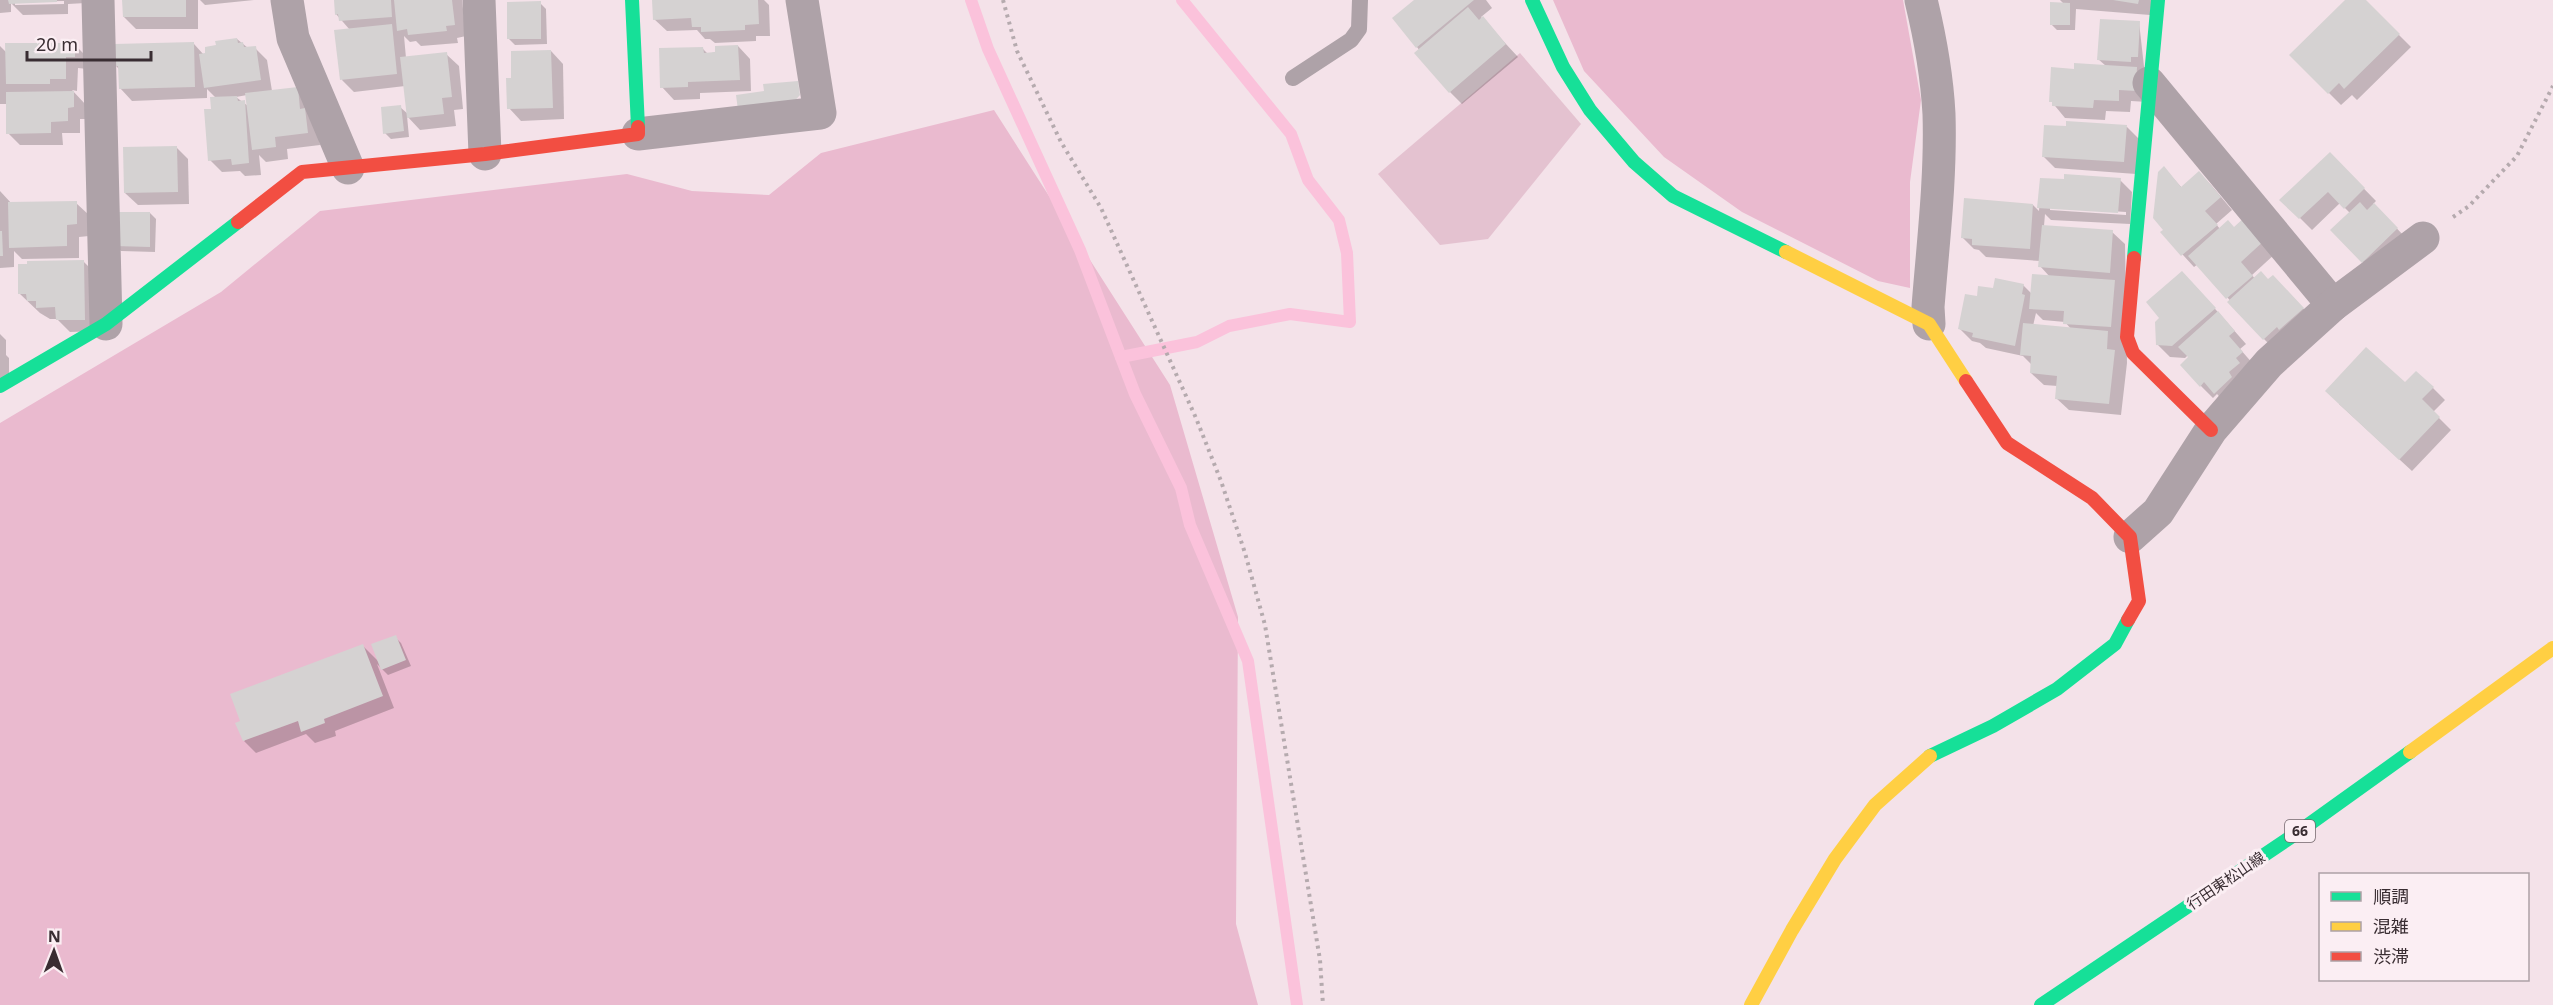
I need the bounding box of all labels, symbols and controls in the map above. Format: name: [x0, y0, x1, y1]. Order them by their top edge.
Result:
scale bar: [27, 24, 152, 62]
text: 20 m: [36, 32, 78, 56]
road number: 66: [2285, 820, 2315, 842]
street label: 行田東松山線: [2183, 847, 2268, 914]
legend: [2319, 873, 2529, 981]
text: 順調: [2373, 884, 2409, 908]
text: 混雑: [2373, 914, 2409, 938]
north arrow: [24, 921, 84, 981]
text: N: [48, 925, 61, 947]
text: 渋滞: [2373, 944, 2409, 968]

